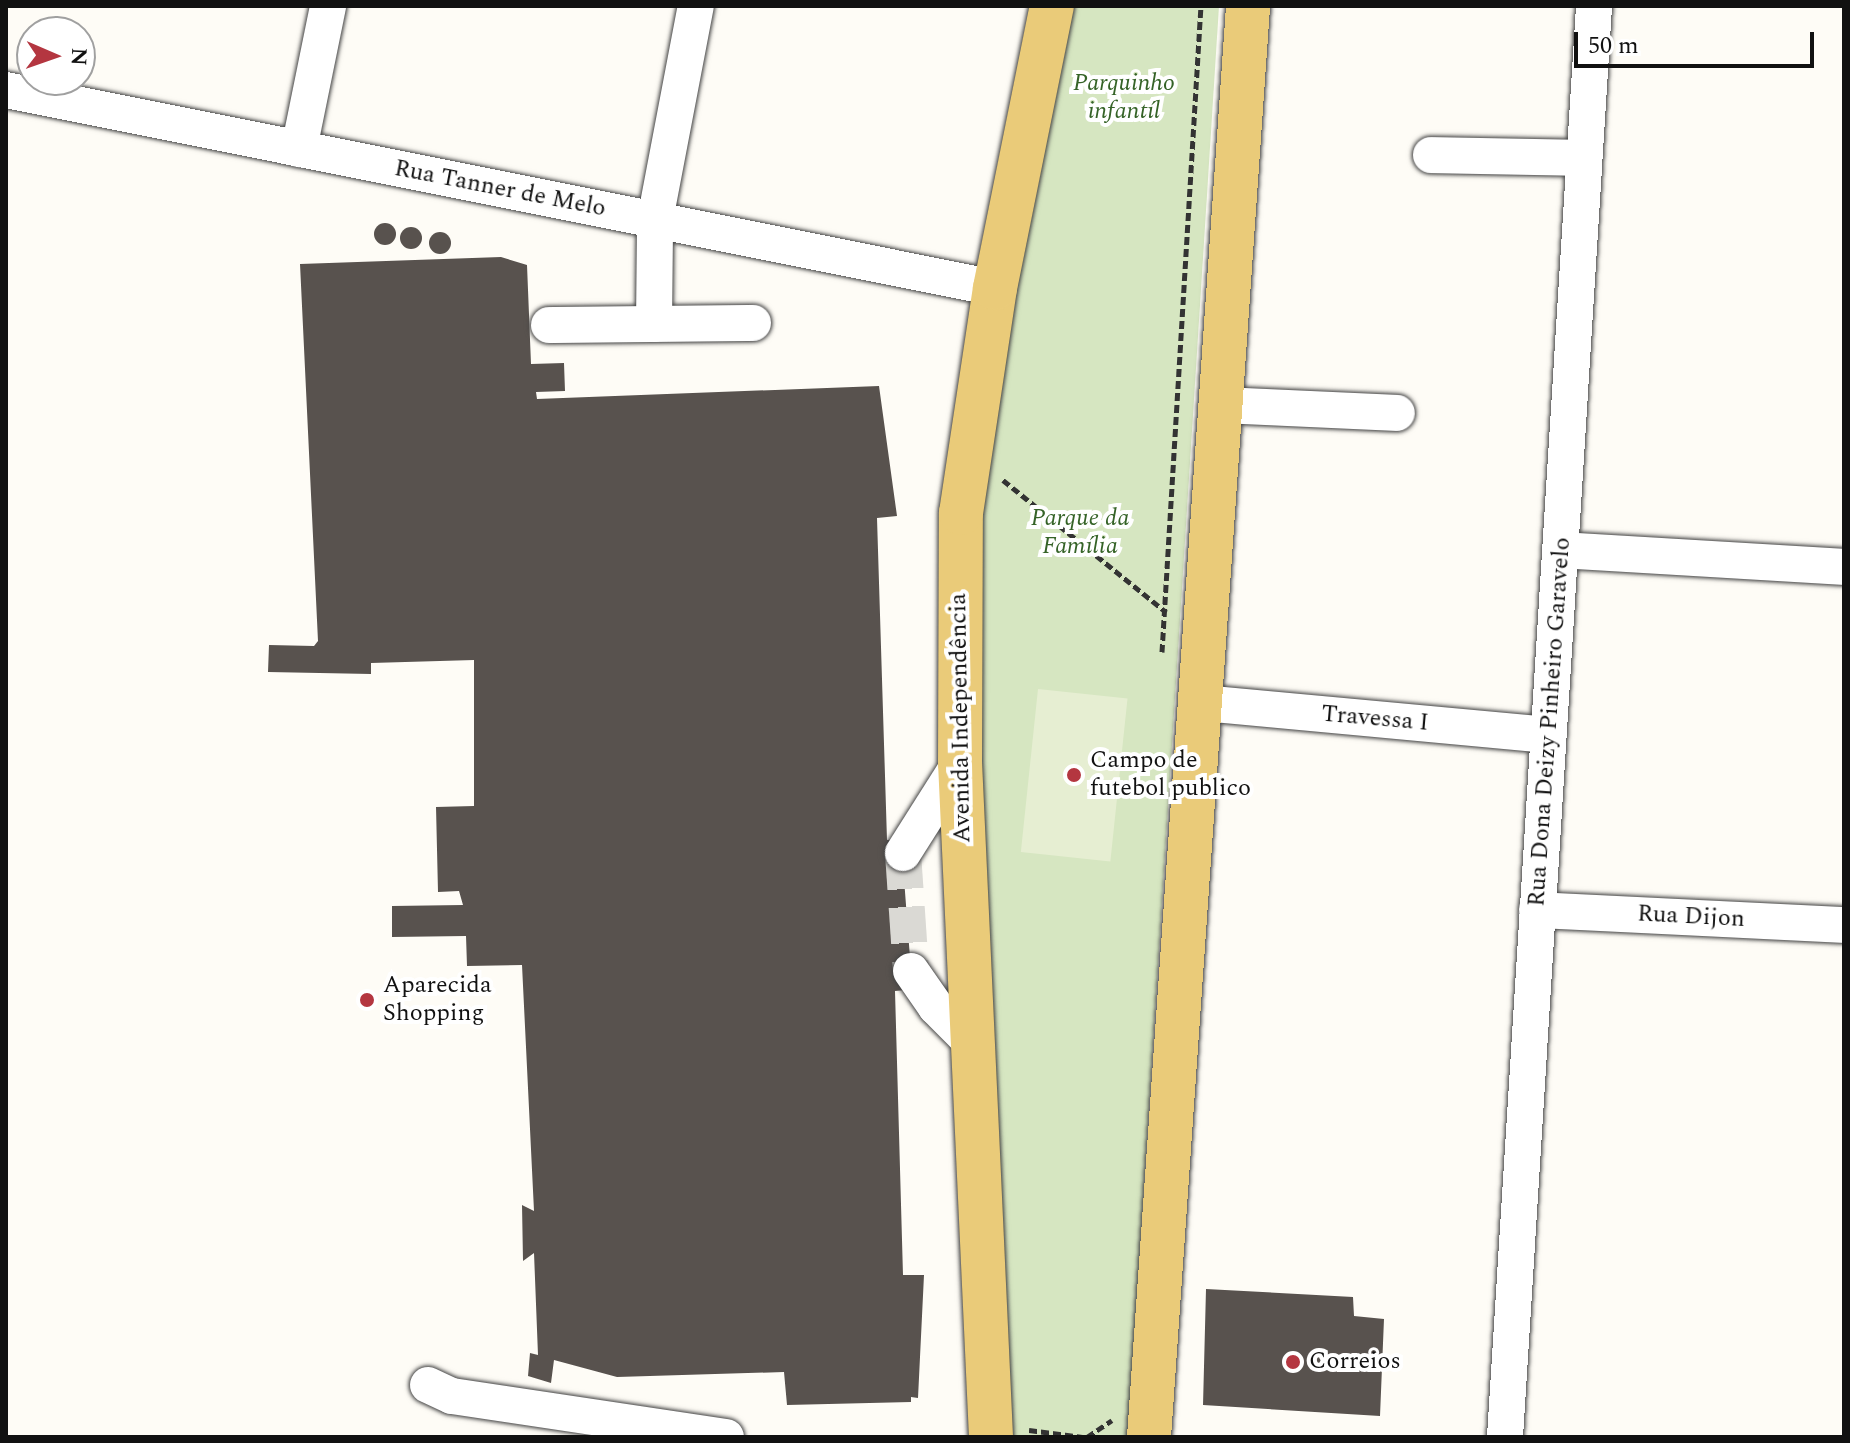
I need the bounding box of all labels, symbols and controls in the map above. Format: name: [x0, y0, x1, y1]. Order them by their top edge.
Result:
north arrow: [16, 16, 96, 96]
scale bar: [1578, 16, 1818, 66]
text: 50 m: [1588, 28, 1639, 64]
text: N: [62, 47, 95, 66]
park label: Parquinho infantíl: [1073, 70, 1175, 126]
street label: Rua Tanner de Melo: [392, 154, 608, 224]
park label: Parque da Família: [1031, 505, 1129, 561]
street label: Rua Dona Deizy Pinheiro Garavelo: [1523, 536, 1577, 908]
street label: Avenida Independência: [944, 593, 978, 843]
street label: Travessa I: [1320, 700, 1430, 738]
place label: Campo de futebol publico: [1090, 747, 1251, 803]
marker: Campo de futebol publico: [1065, 766, 1083, 784]
street label: Rua Dijon: [1637, 900, 1745, 934]
place label: Aparecida Shopping: [383, 972, 492, 1028]
marker: Aparecida Shopping: [358, 991, 376, 1009]
place label: Correios: [1309, 1348, 1401, 1376]
marker: Correios: [1284, 1353, 1302, 1371]

